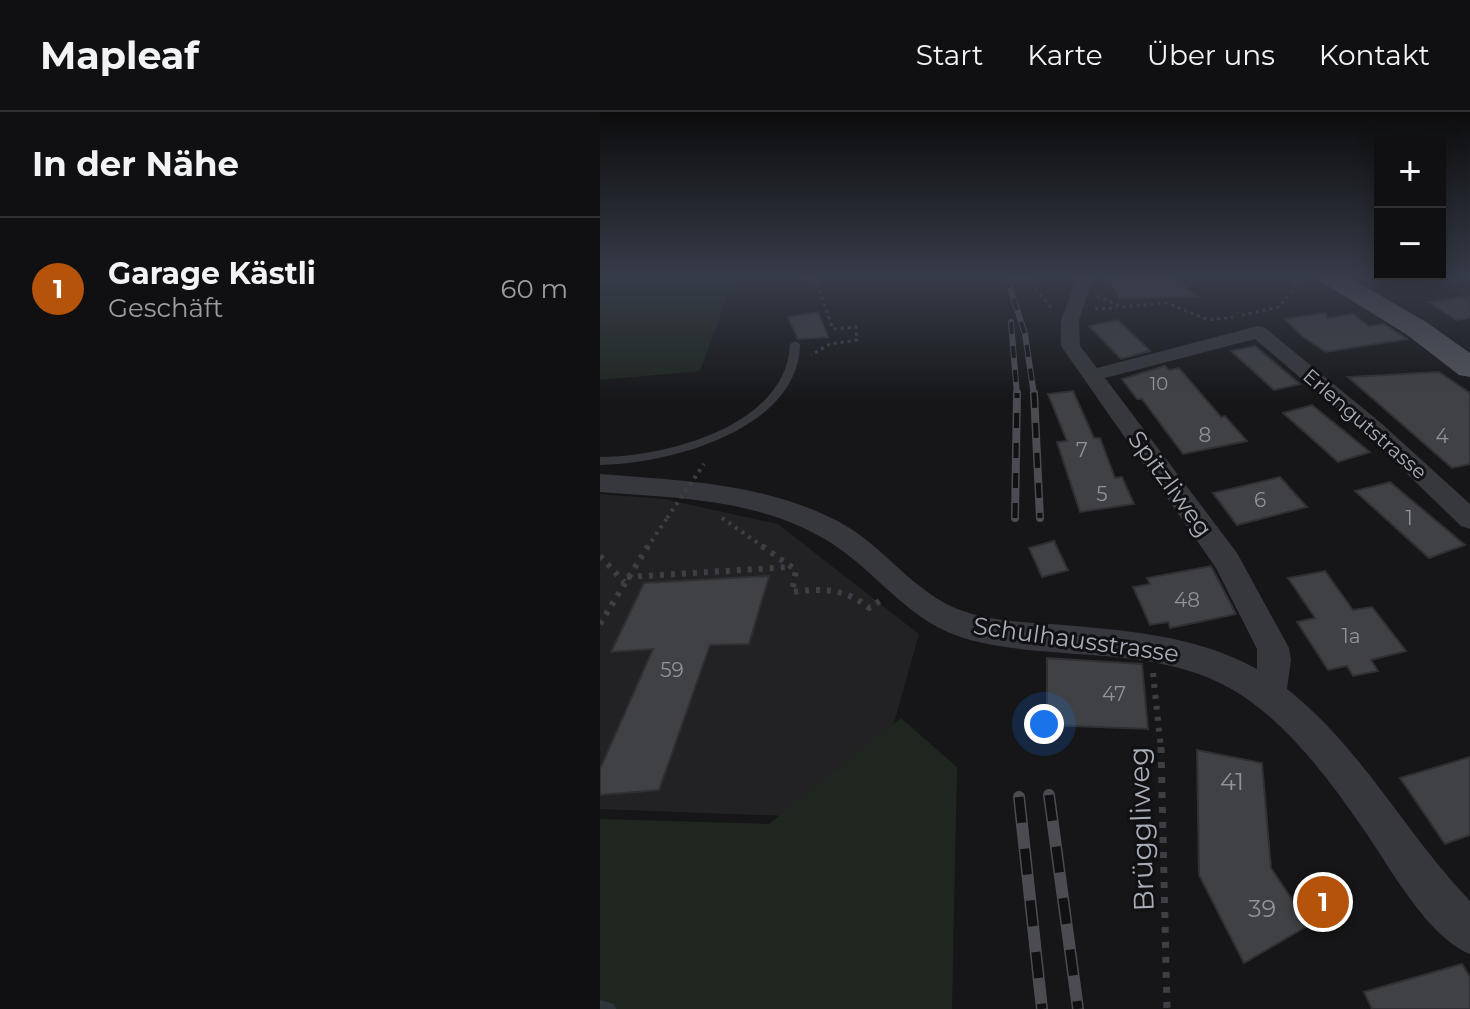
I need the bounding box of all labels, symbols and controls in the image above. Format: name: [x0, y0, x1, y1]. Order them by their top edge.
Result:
text: Mapleaf: [40, 32, 199, 79]
text: Start: [916, 38, 983, 72]
text: Karte: [1027, 38, 1103, 72]
text: Über uns: [1147, 38, 1275, 72]
text: Kontakt: [1319, 38, 1430, 72]
map controls: [1374, 136, 1446, 280]
button: +: [1374, 136, 1446, 208]
text: In der Nähe: [32, 143, 239, 185]
button: −: [1374, 208, 1446, 280]
text: Garage Kästli: [108, 255, 316, 292]
text: 1: [53, 273, 63, 305]
text: 60 m: [501, 273, 568, 305]
text: Geschäft: [108, 292, 223, 324]
street label: Erlengutstrasse: [1298, 364, 1432, 484]
house number: 10: [1150, 373, 1168, 395]
house number: 8: [1199, 423, 1211, 447]
house number: 4: [1435, 424, 1449, 448]
street label: Spitzliweg: [1122, 425, 1219, 542]
house number: 7: [1076, 438, 1088, 462]
house number: 5: [1096, 482, 1108, 506]
house number: 6: [1254, 488, 1266, 512]
house number: 1: [1405, 506, 1413, 530]
house number: 48: [1174, 588, 1200, 612]
street label: Schulhausstrasse: [971, 611, 1181, 668]
house number: 1a: [1341, 624, 1361, 648]
house number: 59: [660, 658, 684, 682]
house number: 47: [1102, 682, 1126, 706]
your location: [1024, 704, 1064, 744]
street label: Brüggliweg: [1121, 746, 1161, 912]
house number: 41: [1220, 767, 1244, 796]
pin: 1: [1297, 872, 1349, 932]
house number: 39: [1248, 894, 1276, 923]

